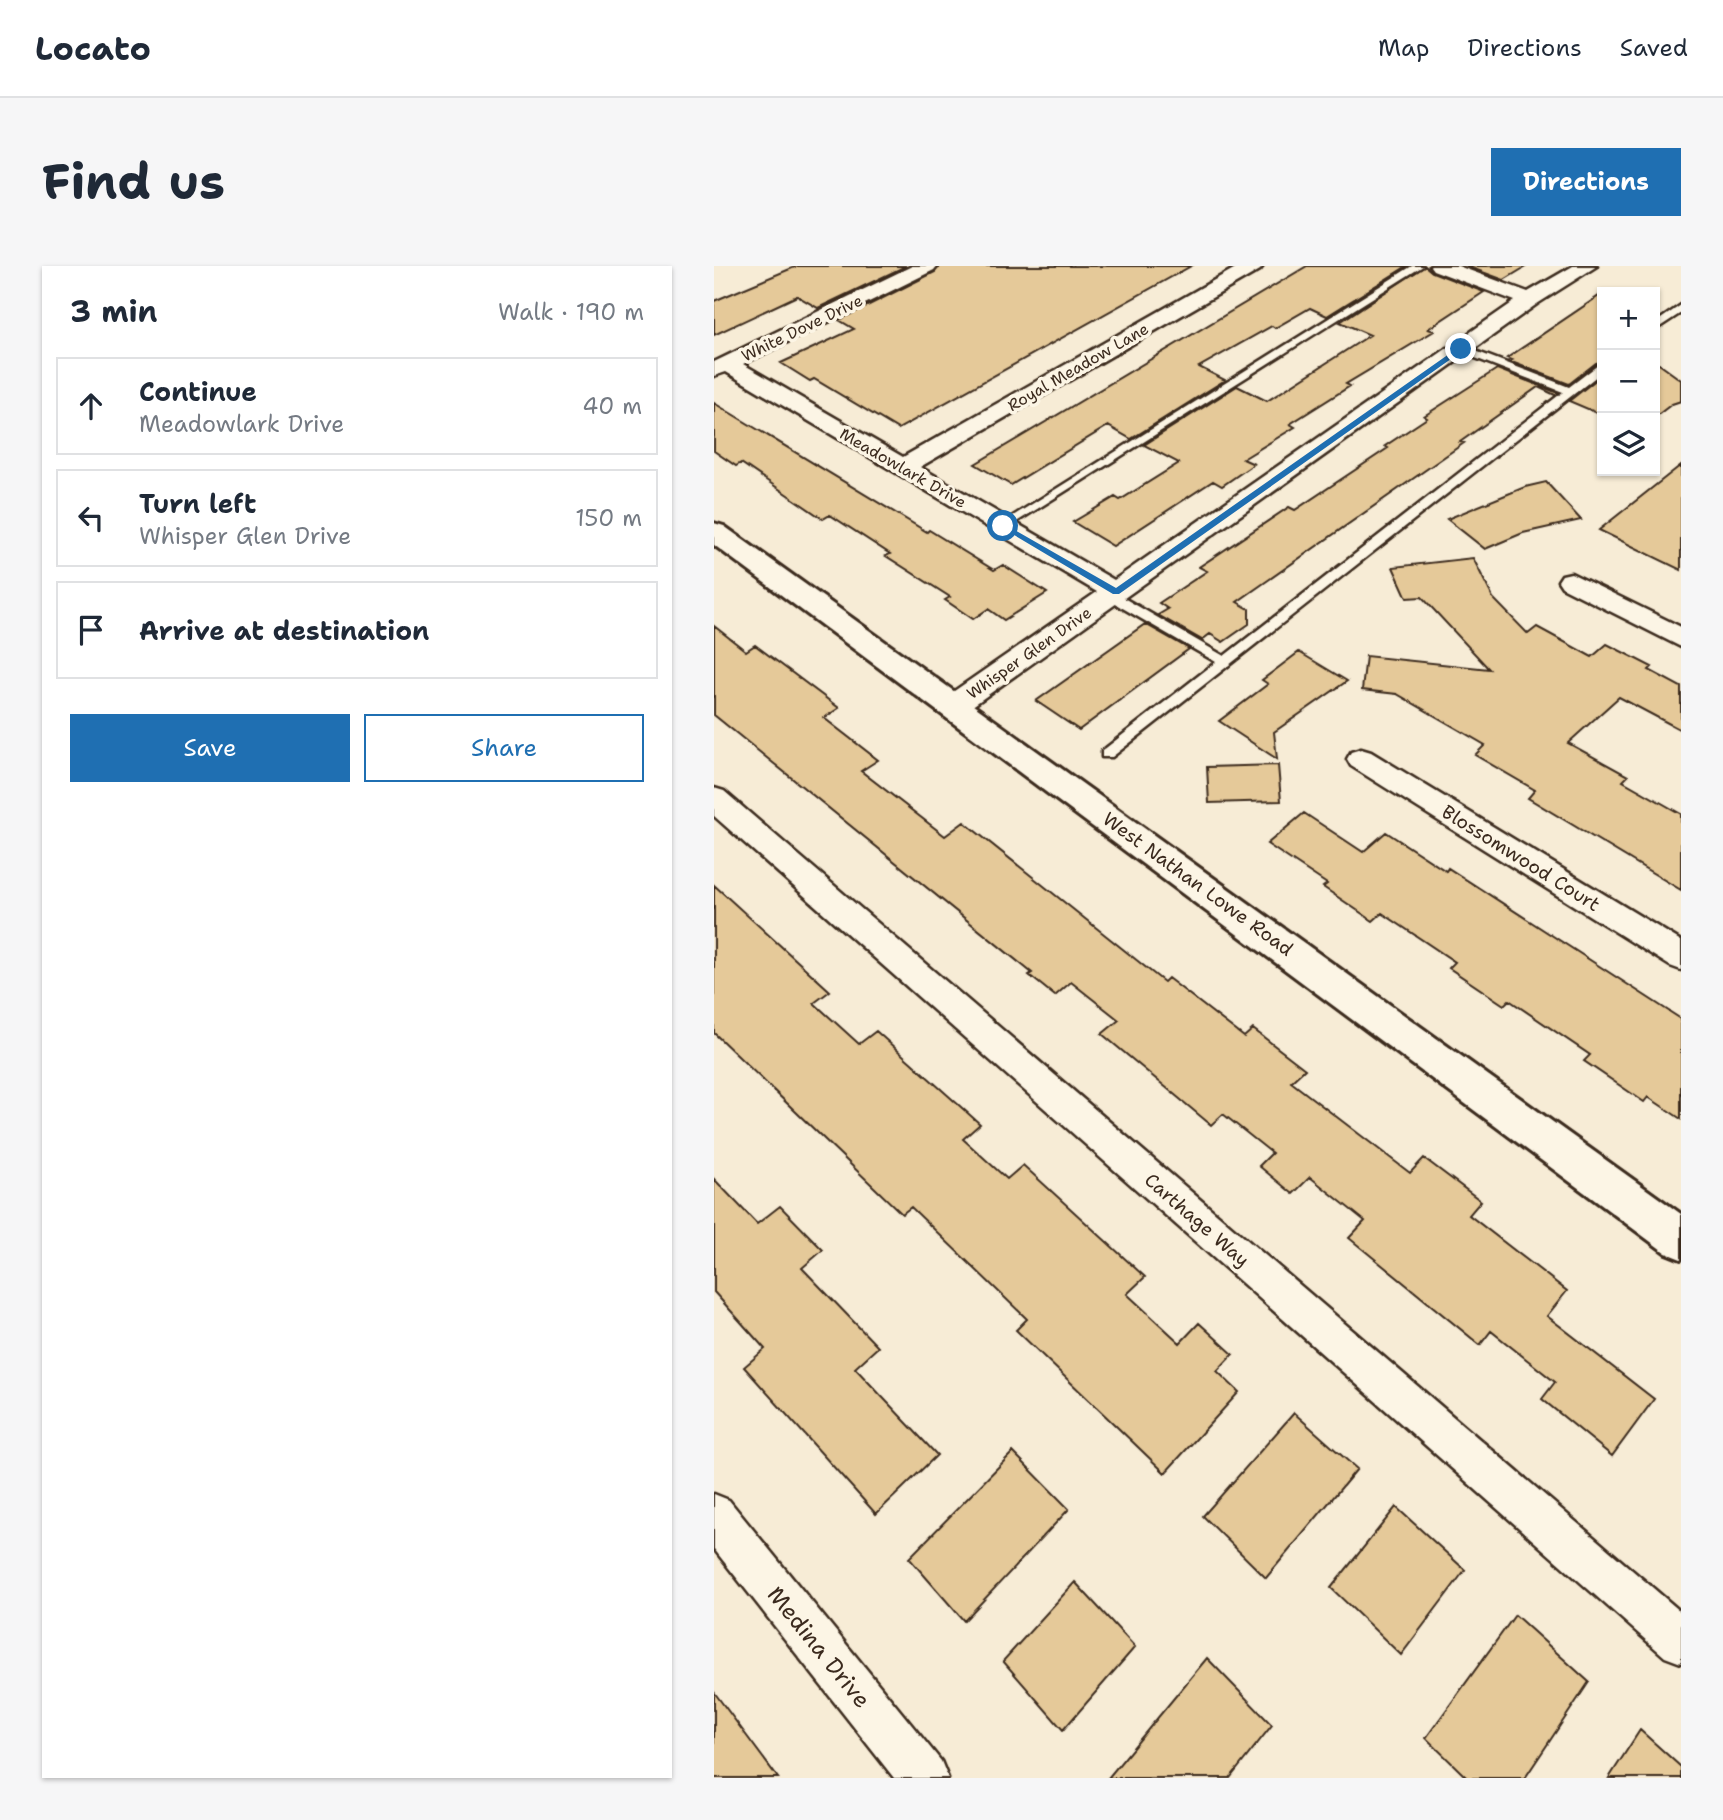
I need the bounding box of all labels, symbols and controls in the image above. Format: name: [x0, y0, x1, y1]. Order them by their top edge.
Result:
text: Locato: [35, 26, 151, 71]
text: Map: [1378, 32, 1429, 64]
text: Directions: [1467, 32, 1582, 64]
text: Saved: [1620, 32, 1688, 64]
button: Directions: [1491, 148, 1681, 216]
text: Find us: [42, 149, 225, 215]
map controls: [1597, 287, 1660, 476]
button: +: [1597, 287, 1660, 350]
street label: White Dove Drive: [738, 290, 866, 366]
text: 3 min: [70, 291, 157, 332]
text: Walk · 190 m: [498, 297, 644, 327]
street label: Royal Meadow Lane: [1004, 318, 1152, 416]
route end: [1445, 333, 1476, 364]
button: −: [1597, 350, 1660, 413]
text: Continue: [139, 374, 257, 409]
icon: ahead: [72, 387, 110, 425]
text: 40 m: [582, 391, 642, 421]
text: Meadowlark Drive: [139, 409, 344, 439]
button: layers: [1597, 413, 1660, 476]
street label: Meadowlark Drive: [836, 423, 970, 513]
text: Turn left: [139, 486, 256, 521]
icon: left: [72, 499, 110, 537]
text: 150 m: [575, 503, 642, 533]
route start: [987, 510, 1018, 541]
text: Whisper Glen Drive: [139, 521, 351, 551]
street label: Whisper Glen Drive: [963, 602, 1095, 704]
icon: arrive: [72, 611, 110, 649]
text: Arrive at destination: [139, 613, 429, 648]
button: Save: [70, 714, 350, 782]
button: Share: [364, 714, 644, 782]
street label: Blossomwood Court: [1437, 799, 1605, 917]
street label: West Nathan Lowe Road: [1098, 806, 1298, 962]
street label: Carthage Way: [1139, 1168, 1255, 1272]
street label: Medina Drive: [761, 1580, 877, 1714]

